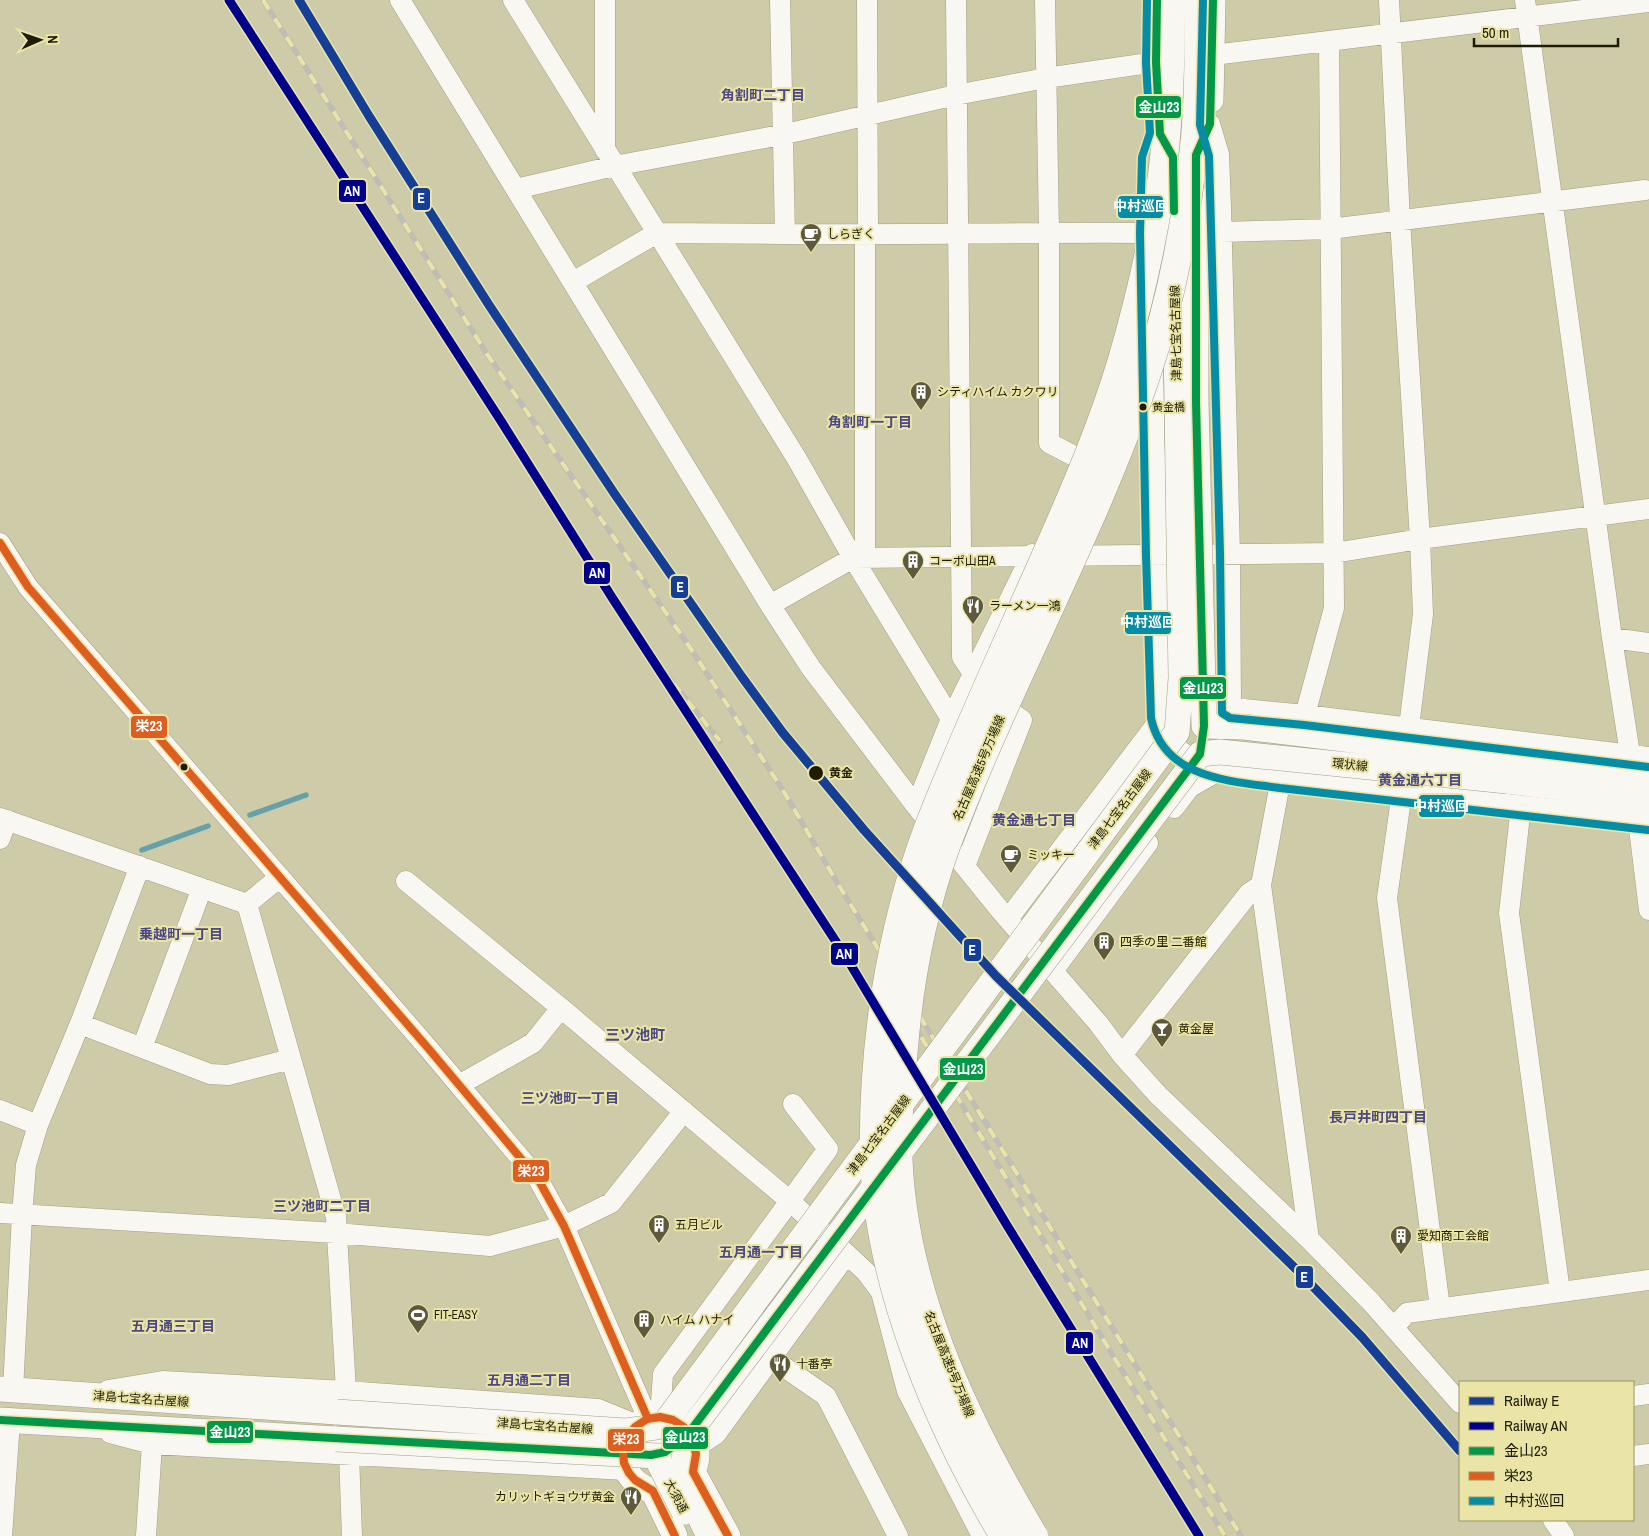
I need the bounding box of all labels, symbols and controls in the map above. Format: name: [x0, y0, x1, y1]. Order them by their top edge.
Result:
north arrow: [15, 15, 65, 65]
scale bar: [1474, 15, 1618, 47]
text: 50 m: [1482, 22, 1509, 43]
text: N: [44, 35, 62, 44]
district label: 角割町二丁目: [721, 86, 805, 104]
line badge: 金山23: [1135, 95, 1182, 119]
text: 金山23: [1139, 98, 1179, 116]
line badge: AN: [338, 179, 367, 203]
text: AN: [344, 182, 360, 200]
line badge: E: [412, 187, 431, 211]
text: E: [417, 189, 425, 207]
line badge: 中村巡回: [1117, 195, 1164, 219]
text: 中村巡回: [1113, 197, 1169, 215]
cafe icon: しらぎく: [799, 222, 823, 253]
place label: しらぎく: [827, 226, 875, 242]
street label: 津島七宝名古屋線: [1167, 285, 1185, 381]
building icon: シティハイム カクワリ: [909, 380, 933, 411]
place label: シティハイム カクワリ: [937, 384, 1059, 400]
place label: 黄金橋: [1152, 400, 1185, 414]
marker: 黄金橋: [1138, 402, 1148, 412]
district label: 角割町一丁目: [828, 413, 912, 431]
building icon: コーポ山田A: [901, 549, 925, 580]
place label: コーポ山田A: [929, 553, 996, 569]
line badge: AN: [583, 561, 611, 585]
text: AN: [589, 564, 605, 582]
line badge: E: [670, 575, 689, 599]
text: E: [676, 578, 684, 596]
restaurant icon: ラーメン一鴻: [961, 594, 985, 625]
place label: ラーメン一鴻: [989, 598, 1061, 614]
line badge: 中村巡回: [1124, 611, 1172, 635]
text: 中村巡回: [1120, 613, 1176, 631]
line badge: 金山23: [1179, 676, 1227, 700]
text: 金山23: [1183, 679, 1223, 697]
street label: 名古屋高速5号万場線: [949, 713, 1009, 823]
line badge: 栄23: [130, 715, 168, 739]
text: 栄23: [136, 717, 162, 735]
street label: 環状線: [1331, 755, 1369, 775]
unlabelled marker: [179, 762, 189, 772]
marker: 黄金: [807, 764, 825, 782]
place label: 黄金: [829, 765, 853, 781]
street label: 津島七宝名古屋線: [1085, 766, 1155, 852]
district label: 黄金通六丁目: [1378, 771, 1462, 789]
line badge: 中村巡回: [1418, 794, 1465, 818]
text: 中村巡回: [1413, 797, 1469, 815]
district label: 黄金通七丁目: [992, 811, 1076, 829]
cafe icon: ミッキー: [999, 843, 1023, 874]
place label: ミッキー: [1027, 847, 1075, 863]
district label: 乗越町一丁目: [139, 925, 223, 943]
building icon: 四季の里 二番館: [1092, 930, 1116, 961]
place label: 四季の里 二番館: [1120, 934, 1207, 950]
line badge: E: [963, 938, 982, 962]
text: E: [968, 941, 976, 959]
line badge: AN: [830, 942, 859, 966]
text: AN: [836, 945, 852, 963]
bar icon: 黄金屋: [1150, 1017, 1174, 1048]
place label: 黄金屋: [1178, 1021, 1214, 1037]
district label: 三ツ池町: [605, 1024, 665, 1045]
line badge: 金山23: [939, 1057, 986, 1081]
text: 金山23: [943, 1060, 983, 1078]
district label: 三ツ池町一丁目: [521, 1089, 619, 1107]
street label: 津島七宝名古屋線: [844, 1092, 914, 1178]
district label: 長戸井町四丁目: [1329, 1108, 1427, 1126]
line badge: 栄23: [512, 1159, 550, 1183]
text: 栄23: [518, 1162, 544, 1180]
district label: 三ツ池町二丁目: [273, 1197, 371, 1215]
building icon: 五月ビル: [647, 1213, 671, 1244]
place label: 五月ビル: [675, 1217, 723, 1233]
building icon: 愛知商工会館: [1389, 1224, 1413, 1255]
place label: 愛知商工会館: [1417, 1228, 1489, 1244]
district label: 五月通一丁目: [719, 1243, 803, 1261]
line badge: E: [1295, 1265, 1314, 1289]
text: E: [1300, 1268, 1308, 1286]
sports icon: FIT-EASY: [406, 1303, 430, 1334]
place label: FIT-EASY: [434, 1307, 478, 1323]
building icon: ハイム ハナイ: [632, 1308, 656, 1339]
street label: 名古屋高速5号万場線: [920, 1308, 978, 1420]
place label: ハイム ハナイ: [660, 1312, 734, 1328]
district label: 五月通三丁目: [131, 1317, 215, 1335]
line badge: AN: [1065, 1331, 1094, 1355]
text: AN: [1072, 1334, 1088, 1352]
restaurant icon: 十番亭: [768, 1352, 792, 1383]
place label: 十番亭: [796, 1356, 832, 1372]
district label: 五月通二丁目: [487, 1371, 571, 1389]
legend: [1459, 1381, 1634, 1521]
street label: 津島七宝名古屋線: [93, 1388, 189, 1410]
text: Railway E: [1504, 1390, 1559, 1411]
street label: 津島七宝名古屋線: [497, 1415, 593, 1437]
text: Railway AN: [1504, 1415, 1568, 1436]
line badge: 金山23: [206, 1420, 254, 1444]
text: 金山23: [210, 1423, 250, 1441]
line badge: 金山23: [662, 1426, 709, 1450]
line badge: 栄23: [607, 1428, 645, 1452]
text: 金山23: [665, 1428, 705, 1446]
text: 栄23: [613, 1430, 639, 1448]
text: 金山23: [1504, 1440, 1548, 1461]
text: 栄23: [1504, 1465, 1533, 1486]
street label: 大須通: [660, 1476, 692, 1516]
restaurant icon: カリットギョウザ黄金: [619, 1485, 643, 1516]
place label: カリットギョウザ黄金: [495, 1489, 615, 1505]
text: 中村巡回: [1504, 1490, 1564, 1511]

